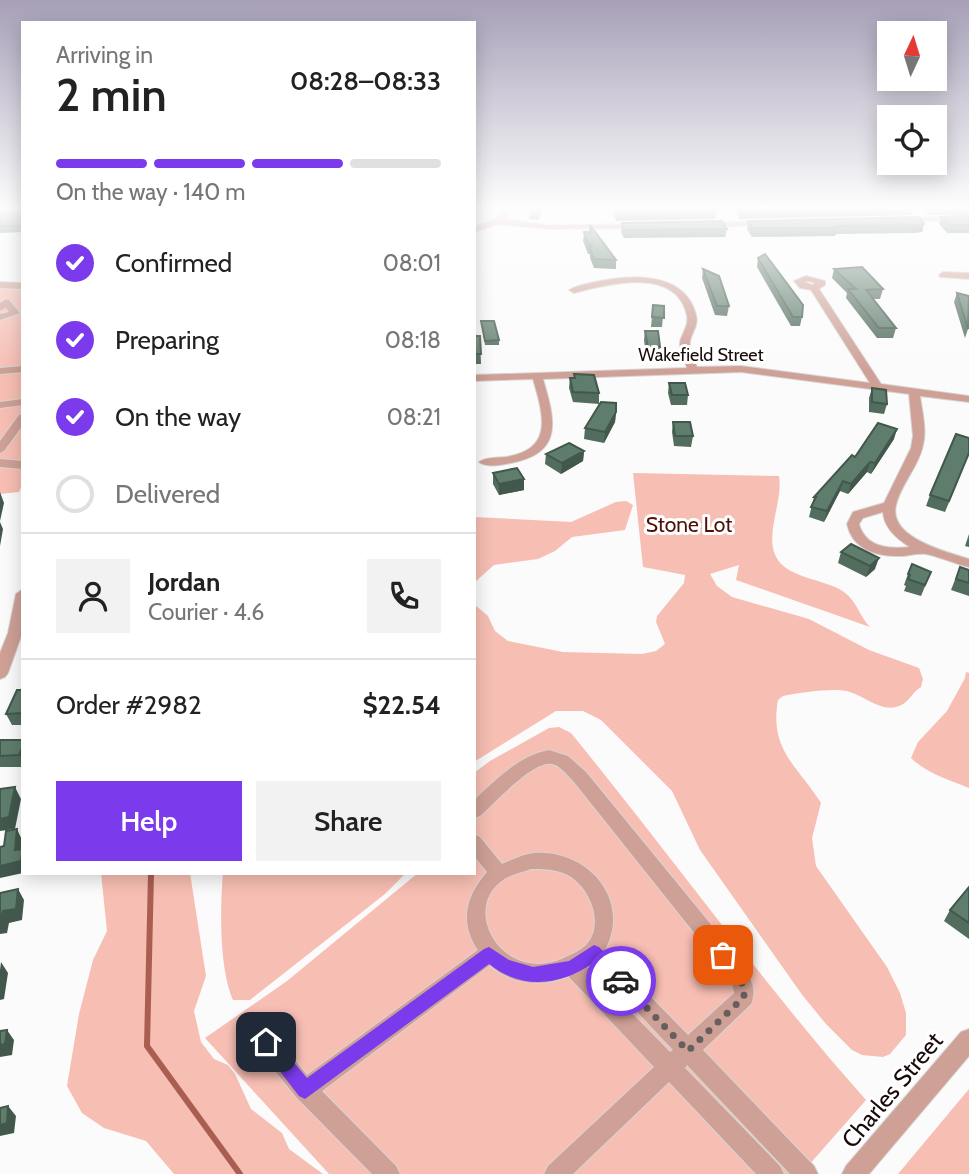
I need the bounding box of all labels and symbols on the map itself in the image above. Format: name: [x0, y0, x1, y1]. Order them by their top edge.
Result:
north arrow: [877, 21, 947, 91]
street label: Wakefield Street: [638, 344, 764, 366]
park label: Stone Lot: [646, 512, 732, 537]
pin: [693, 925, 753, 985]
courier: [586, 946, 656, 1016]
pin: [236, 1012, 296, 1072]
street label: Charles Street: [835, 1026, 949, 1154]

